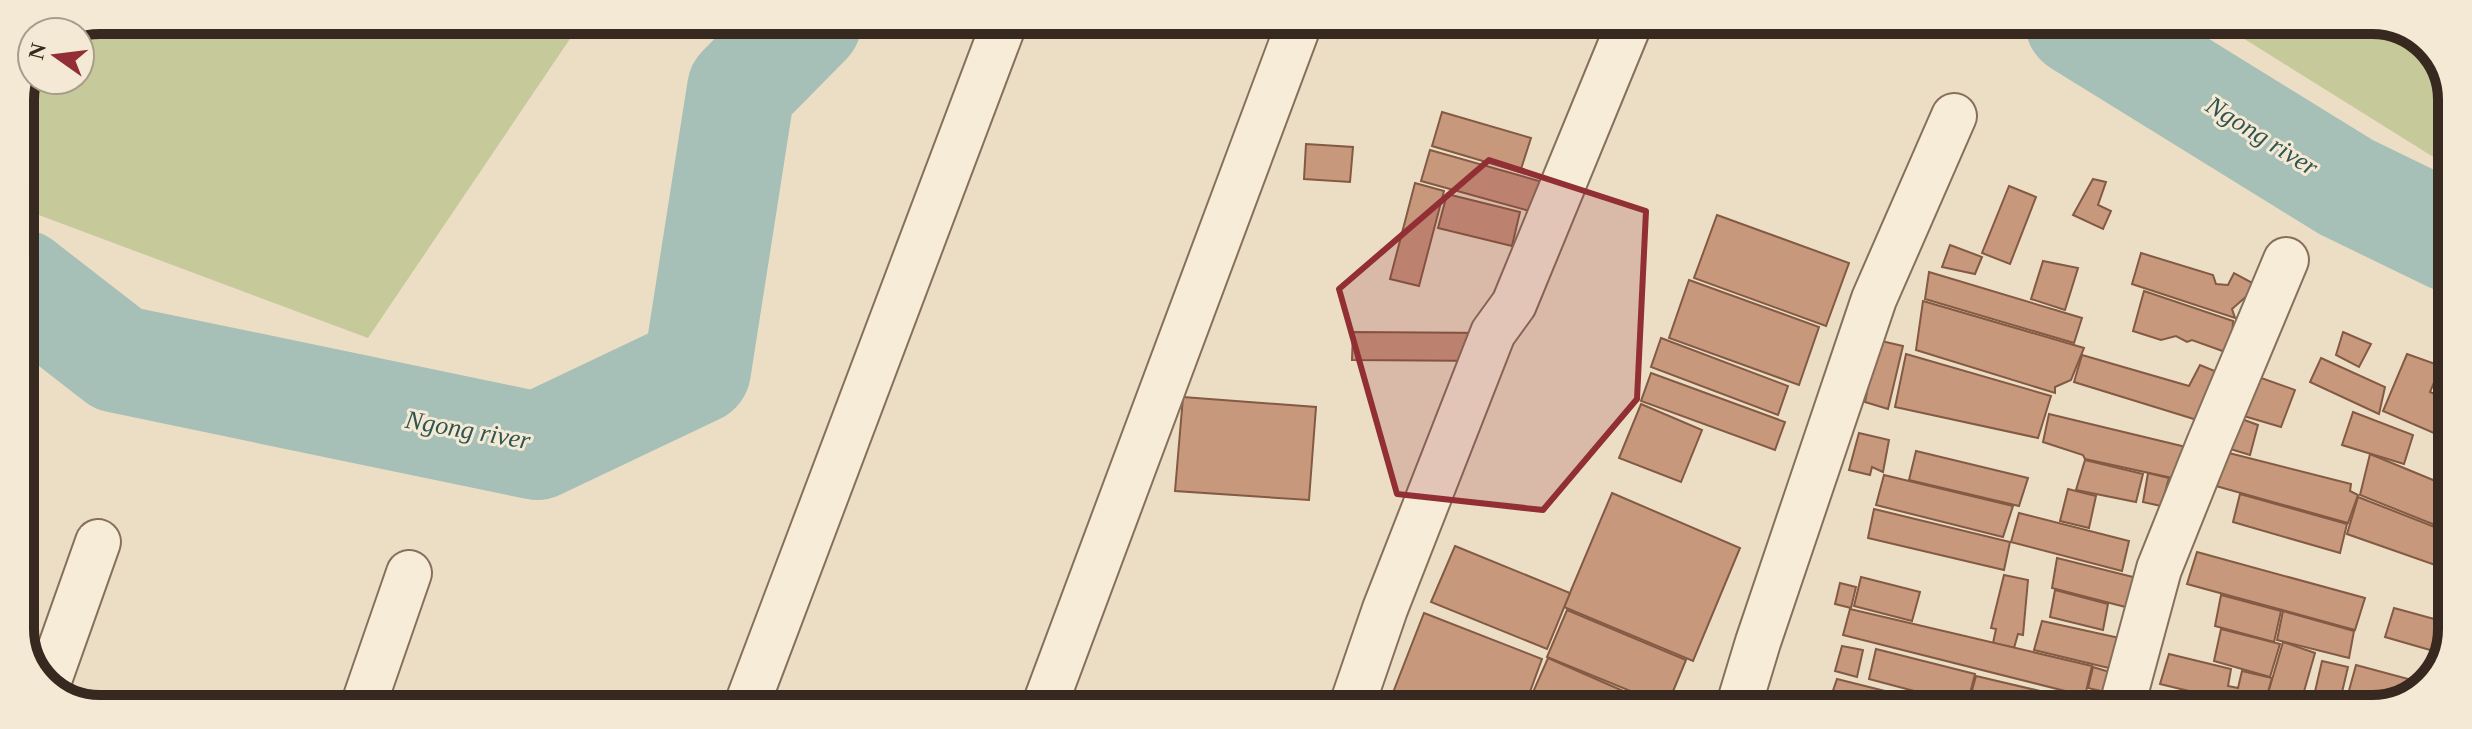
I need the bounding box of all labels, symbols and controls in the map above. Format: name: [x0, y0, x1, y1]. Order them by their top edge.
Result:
north arrow: [16, 16, 96, 96]
text: N: [23, 40, 51, 62]
water label: Ngong river: [2200, 90, 2324, 182]
water label: Ngong river: [402, 405, 534, 455]

